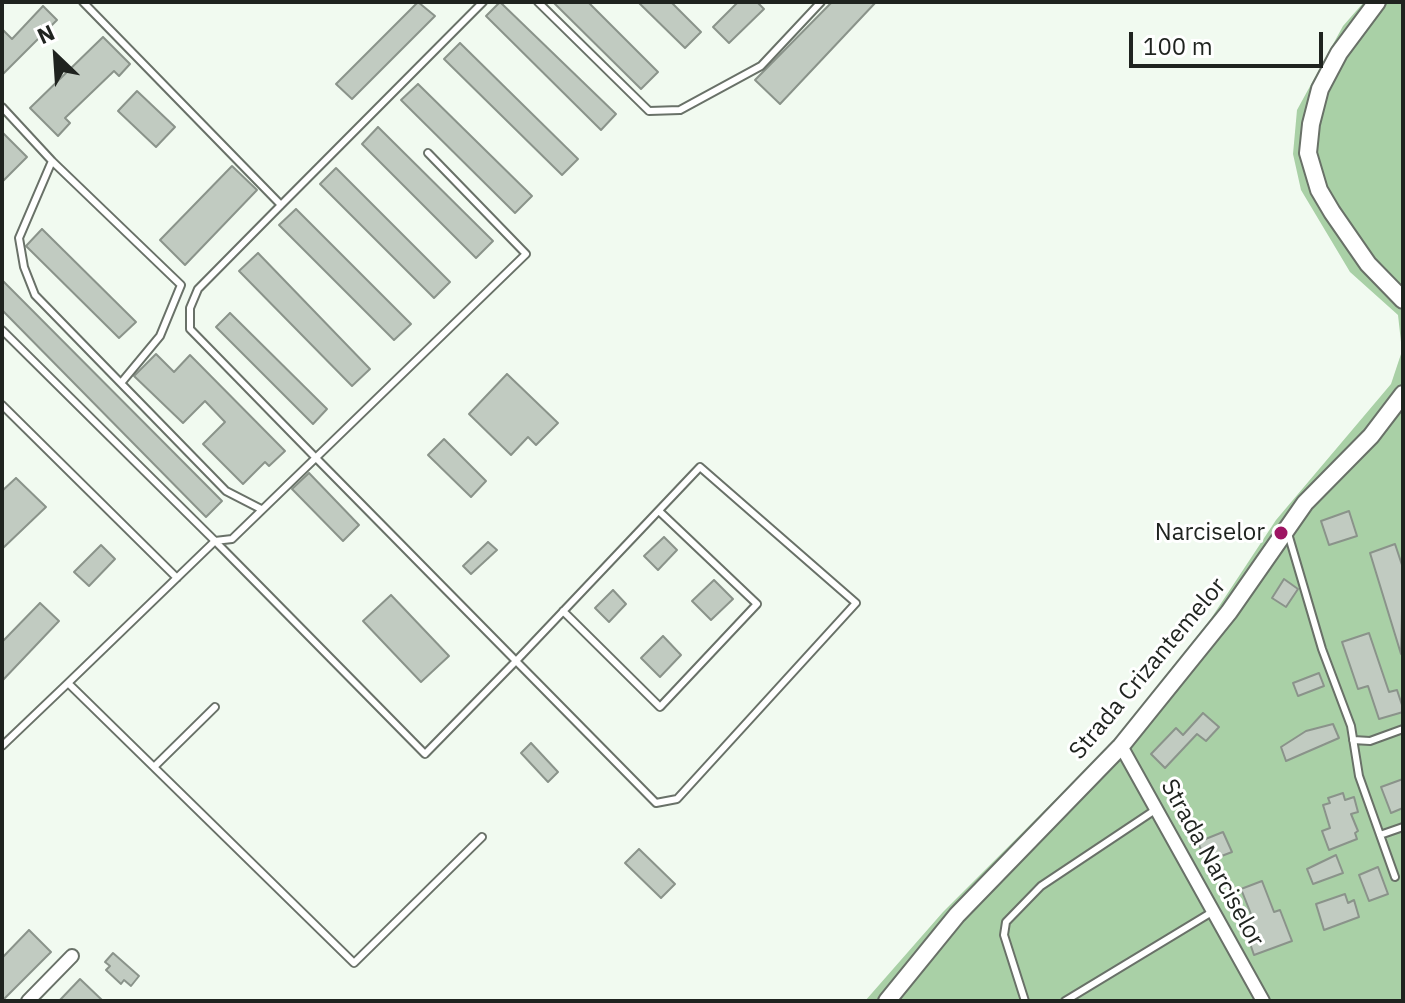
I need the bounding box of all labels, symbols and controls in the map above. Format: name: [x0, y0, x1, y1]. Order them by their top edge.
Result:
north arrow: [16, 16, 96, 96]
scale bar: [1133, 16, 1327, 66]
text: N: [32, 17, 59, 50]
text: 100 m: [1143, 30, 1213, 62]
place label: Narciselor: [1155, 519, 1265, 547]
marker: Narciselor: [1272, 524, 1290, 542]
street label: Strada Crizantemelor: [1064, 572, 1232, 766]
street label: Strada Narciselor: [1154, 774, 1270, 952]

